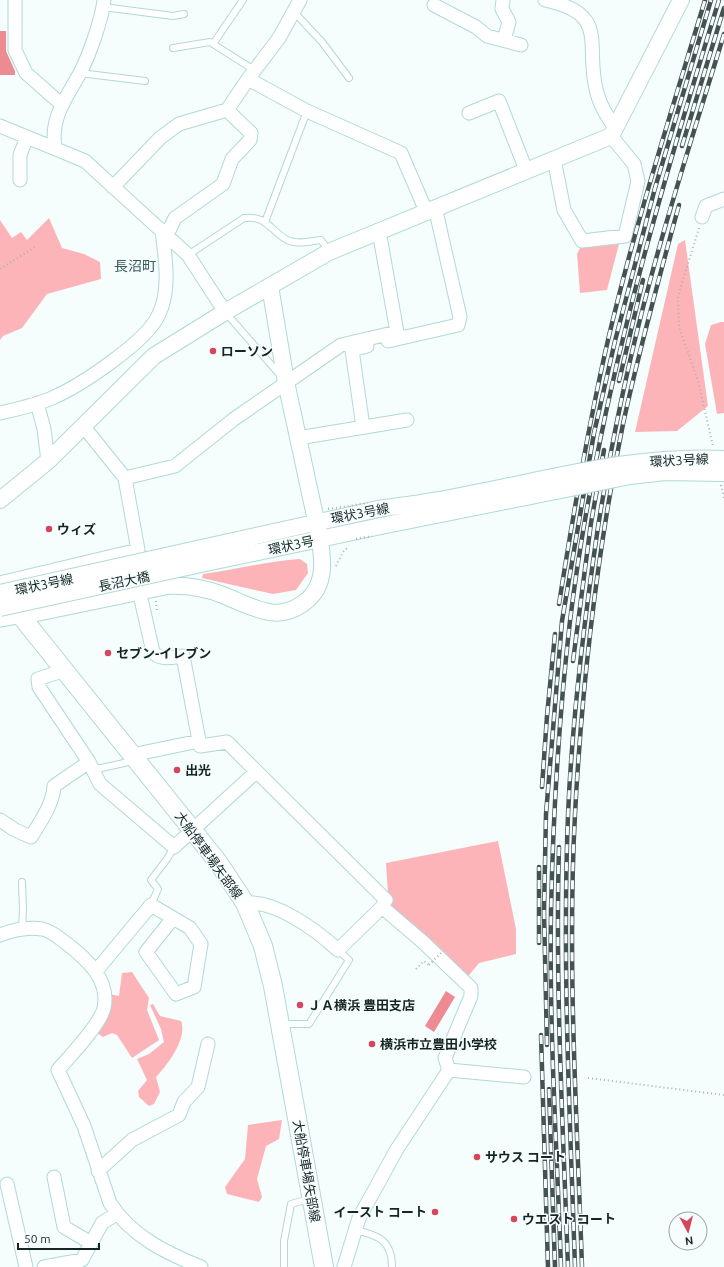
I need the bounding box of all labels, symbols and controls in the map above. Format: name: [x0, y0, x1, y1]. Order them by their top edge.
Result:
district label: 長沼町: [114, 258, 156, 274]
place label: ローソン: [221, 344, 273, 358]
marker: ローソン: [208, 346, 218, 356]
street label: 環状3号線: [649, 451, 709, 469]
street label: 環状3号線: [330, 500, 390, 526]
place label: ウィズ: [57, 522, 96, 536]
marker: ウィズ: [44, 524, 54, 534]
street label: 環状3号: [267, 533, 315, 557]
street label: 長沼大橋: [97, 569, 151, 593]
street label: 環状3号線: [14, 571, 74, 597]
place label: セブン-イレブン: [116, 646, 211, 660]
marker: セブン-イレブン: [103, 648, 113, 658]
place label: 出光: [185, 763, 211, 777]
marker: 出光: [172, 765, 182, 775]
street label: 大船停車場矢部線: [173, 809, 245, 901]
place label: ＪＡ横浜 豊田支店: [308, 998, 415, 1012]
marker: ＪＡ横浜 豊田支店: [295, 1000, 305, 1010]
place label: 横浜市立豊田小学校: [380, 1037, 497, 1051]
marker: 横浜市立豊田小学校: [367, 1039, 377, 1049]
street label: 大船停車場矢部線: [291, 1119, 323, 1223]
place label: サウス コート: [485, 1150, 566, 1164]
marker: サウス コート: [472, 1152, 482, 1162]
place label: イースト コート: [334, 1205, 427, 1219]
marker: イースト コート: [430, 1207, 440, 1217]
north arrow: [668, 1211, 708, 1251]
place label: ウエスト コート: [522, 1212, 616, 1226]
marker: ウエスト コート: [509, 1214, 519, 1224]
scale bar: [18, 1225, 99, 1251]
text: 50 m: [24, 1232, 51, 1245]
text: N: [684, 1234, 694, 1247]

